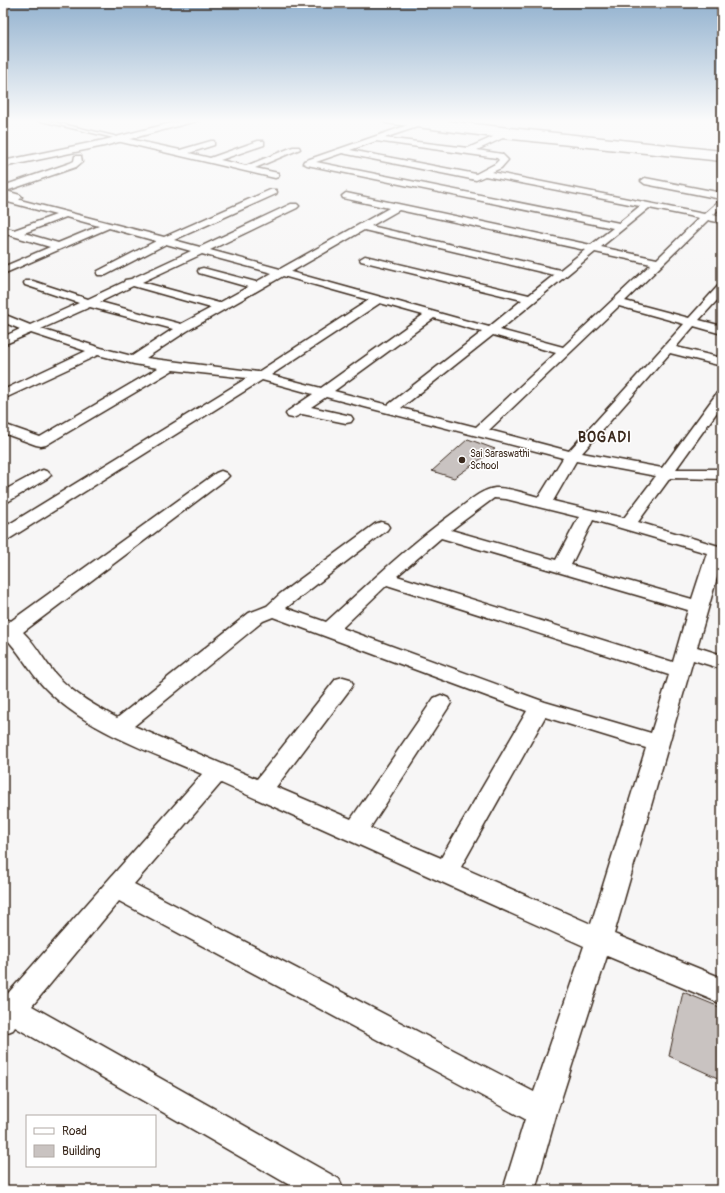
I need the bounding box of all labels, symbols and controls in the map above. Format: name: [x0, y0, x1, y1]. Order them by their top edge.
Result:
district label: BOGADI: [578, 429, 632, 446]
place label: Sai Saraswathi School: [470, 448, 530, 472]
marker: Sai Saraswathi School: [457, 455, 467, 465]
legend: [26, 1115, 156, 1167]
text: Road: [62, 1124, 87, 1139]
text: Building: [62, 1144, 101, 1159]

